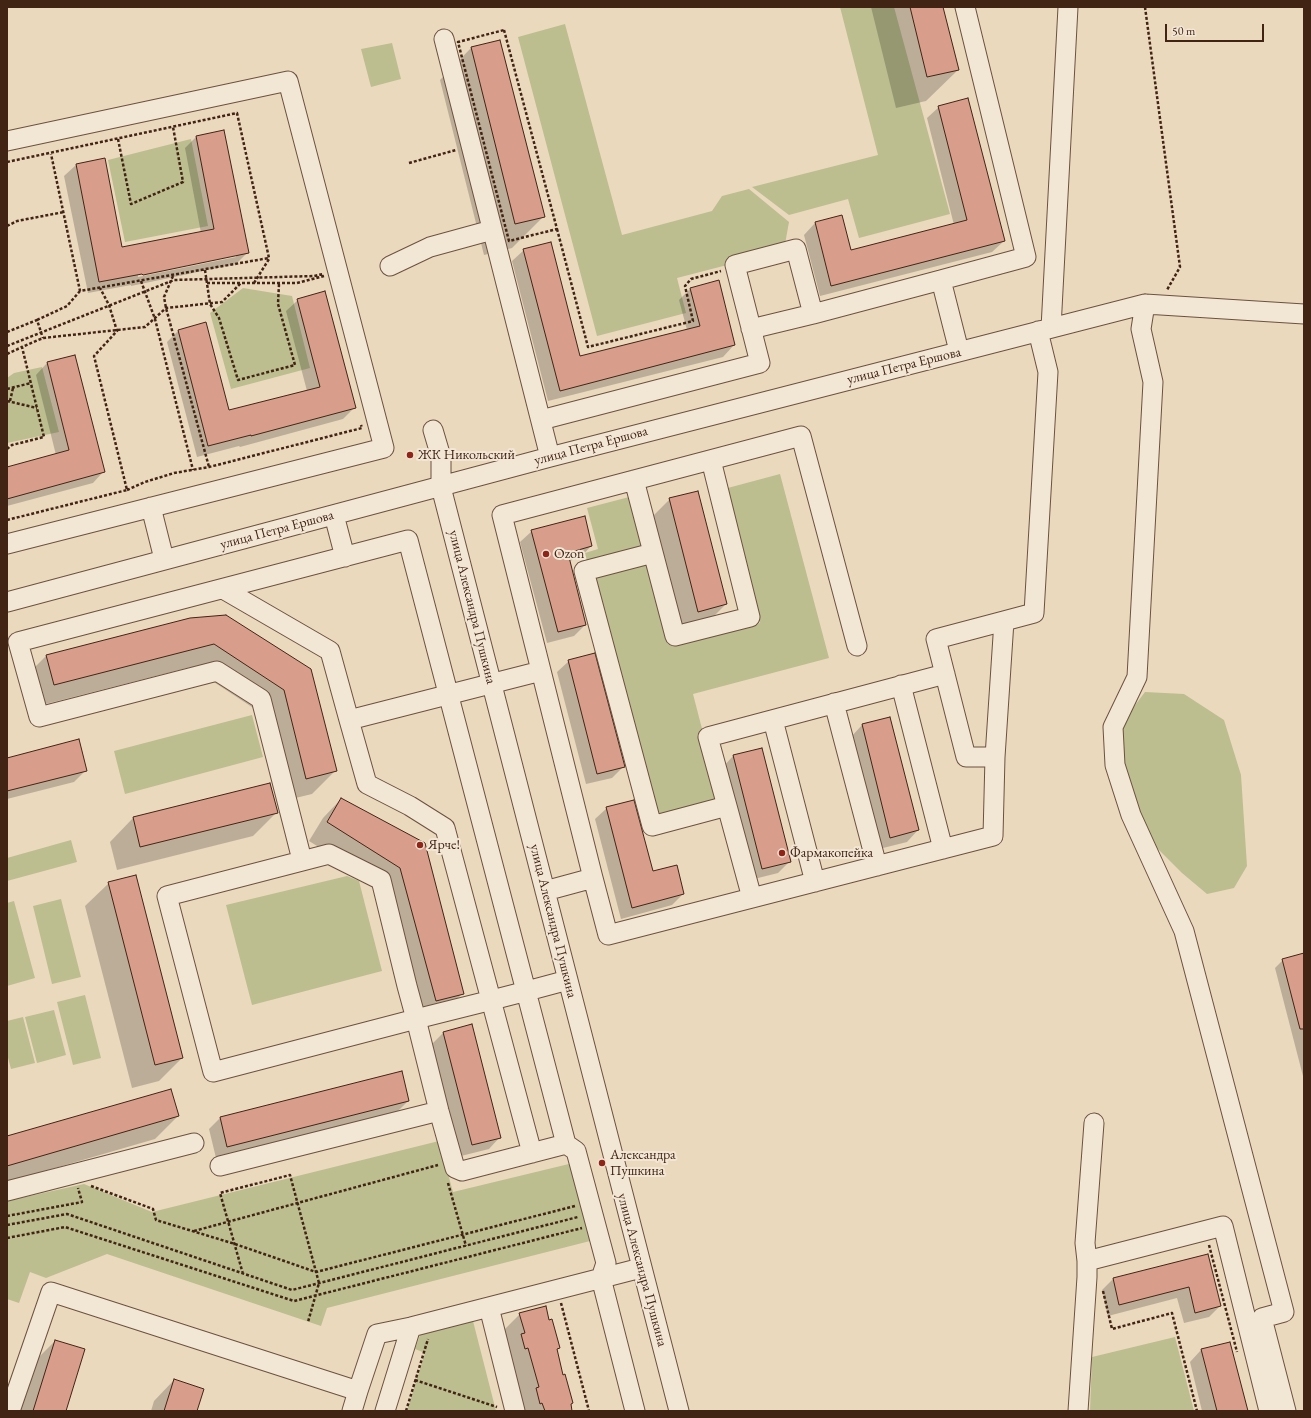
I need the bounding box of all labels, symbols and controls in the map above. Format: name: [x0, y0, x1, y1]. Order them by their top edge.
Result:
scale bar: [1167, 16, 1266, 42]
text: 50 m: [1172, 23, 1195, 39]
street label: улица Петра Ершова: [845, 344, 963, 388]
street label: улица Петра Ершова: [532, 423, 650, 469]
place label: ЖК Никольский: [418, 447, 515, 463]
marker: ЖК Никольский: [405, 450, 415, 460]
street label: улица Петра Ершова: [218, 507, 336, 553]
street label: улица Александра Пушкина: [445, 528, 499, 686]
place label: Ozon: [554, 546, 584, 562]
marker: Ozon: [541, 549, 551, 559]
place label: Ярче!: [428, 837, 460, 853]
marker: Ярче!: [415, 840, 425, 850]
street label: улица Александра Пушкина: [526, 842, 580, 1000]
place label: Фармакопейка: [790, 845, 873, 861]
marker: Фармакопейка: [777, 848, 787, 858]
place label: Александра Пушкина: [610, 1147, 676, 1180]
marker: Александра Пушкина: [597, 1158, 607, 1168]
street label: улица Александра Пушкина: [613, 1191, 671, 1349]

